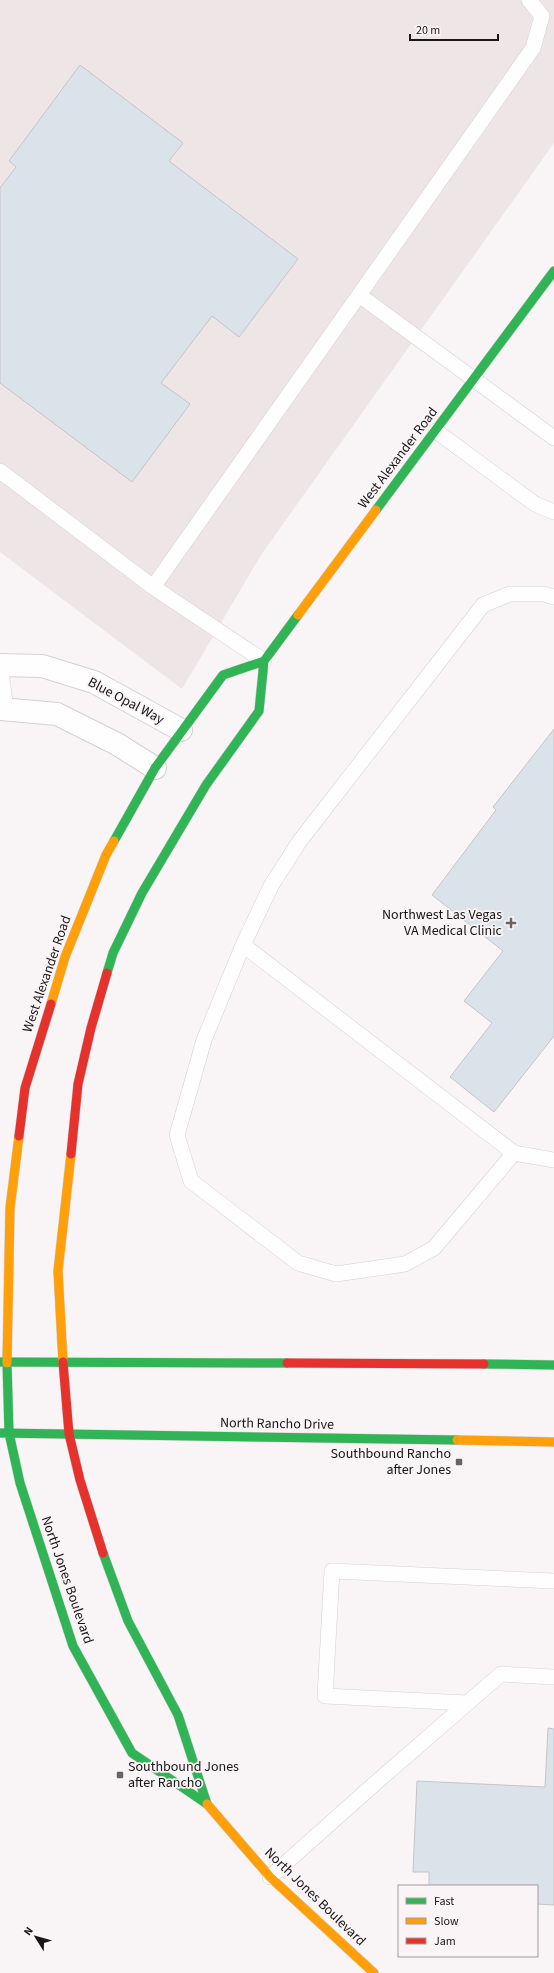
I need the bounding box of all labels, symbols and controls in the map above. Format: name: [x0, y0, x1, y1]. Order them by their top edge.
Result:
scale bar: [410, 16, 498, 42]
text: 20 m: [416, 22, 440, 39]
street label: West Alexander Road: [353, 403, 443, 513]
street label: Blue Opal Way: [84, 672, 168, 730]
place label: Northwest Las Vegas VA Medical Clinic: [382, 905, 503, 941]
street label: West Alexander Road: [18, 913, 76, 1035]
marker: Northwest Las Vegas VA Medical Clinic: [505, 917, 517, 929]
street label: North Rancho Drive: [220, 1413, 334, 1435]
place label: Southbound Rancho after Jones: [331, 1444, 451, 1480]
marker: Southbound Rancho after Jones: [454, 1457, 464, 1467]
street label: North Jones Boulevard: [36, 1513, 98, 1647]
place label: Southbound Jones after Rancho: [128, 1757, 239, 1793]
marker: Southbound Jones after Rancho: [115, 1770, 125, 1780]
street label: North Jones Boulevard: [260, 1843, 370, 1951]
legend: [398, 1885, 538, 1957]
text: Fast: [434, 1893, 454, 1910]
text: Slow: [434, 1913, 459, 1930]
north arrow: [16, 1917, 56, 1957]
text: N: [20, 1924, 37, 1939]
text: Jam: [434, 1933, 456, 1950]

